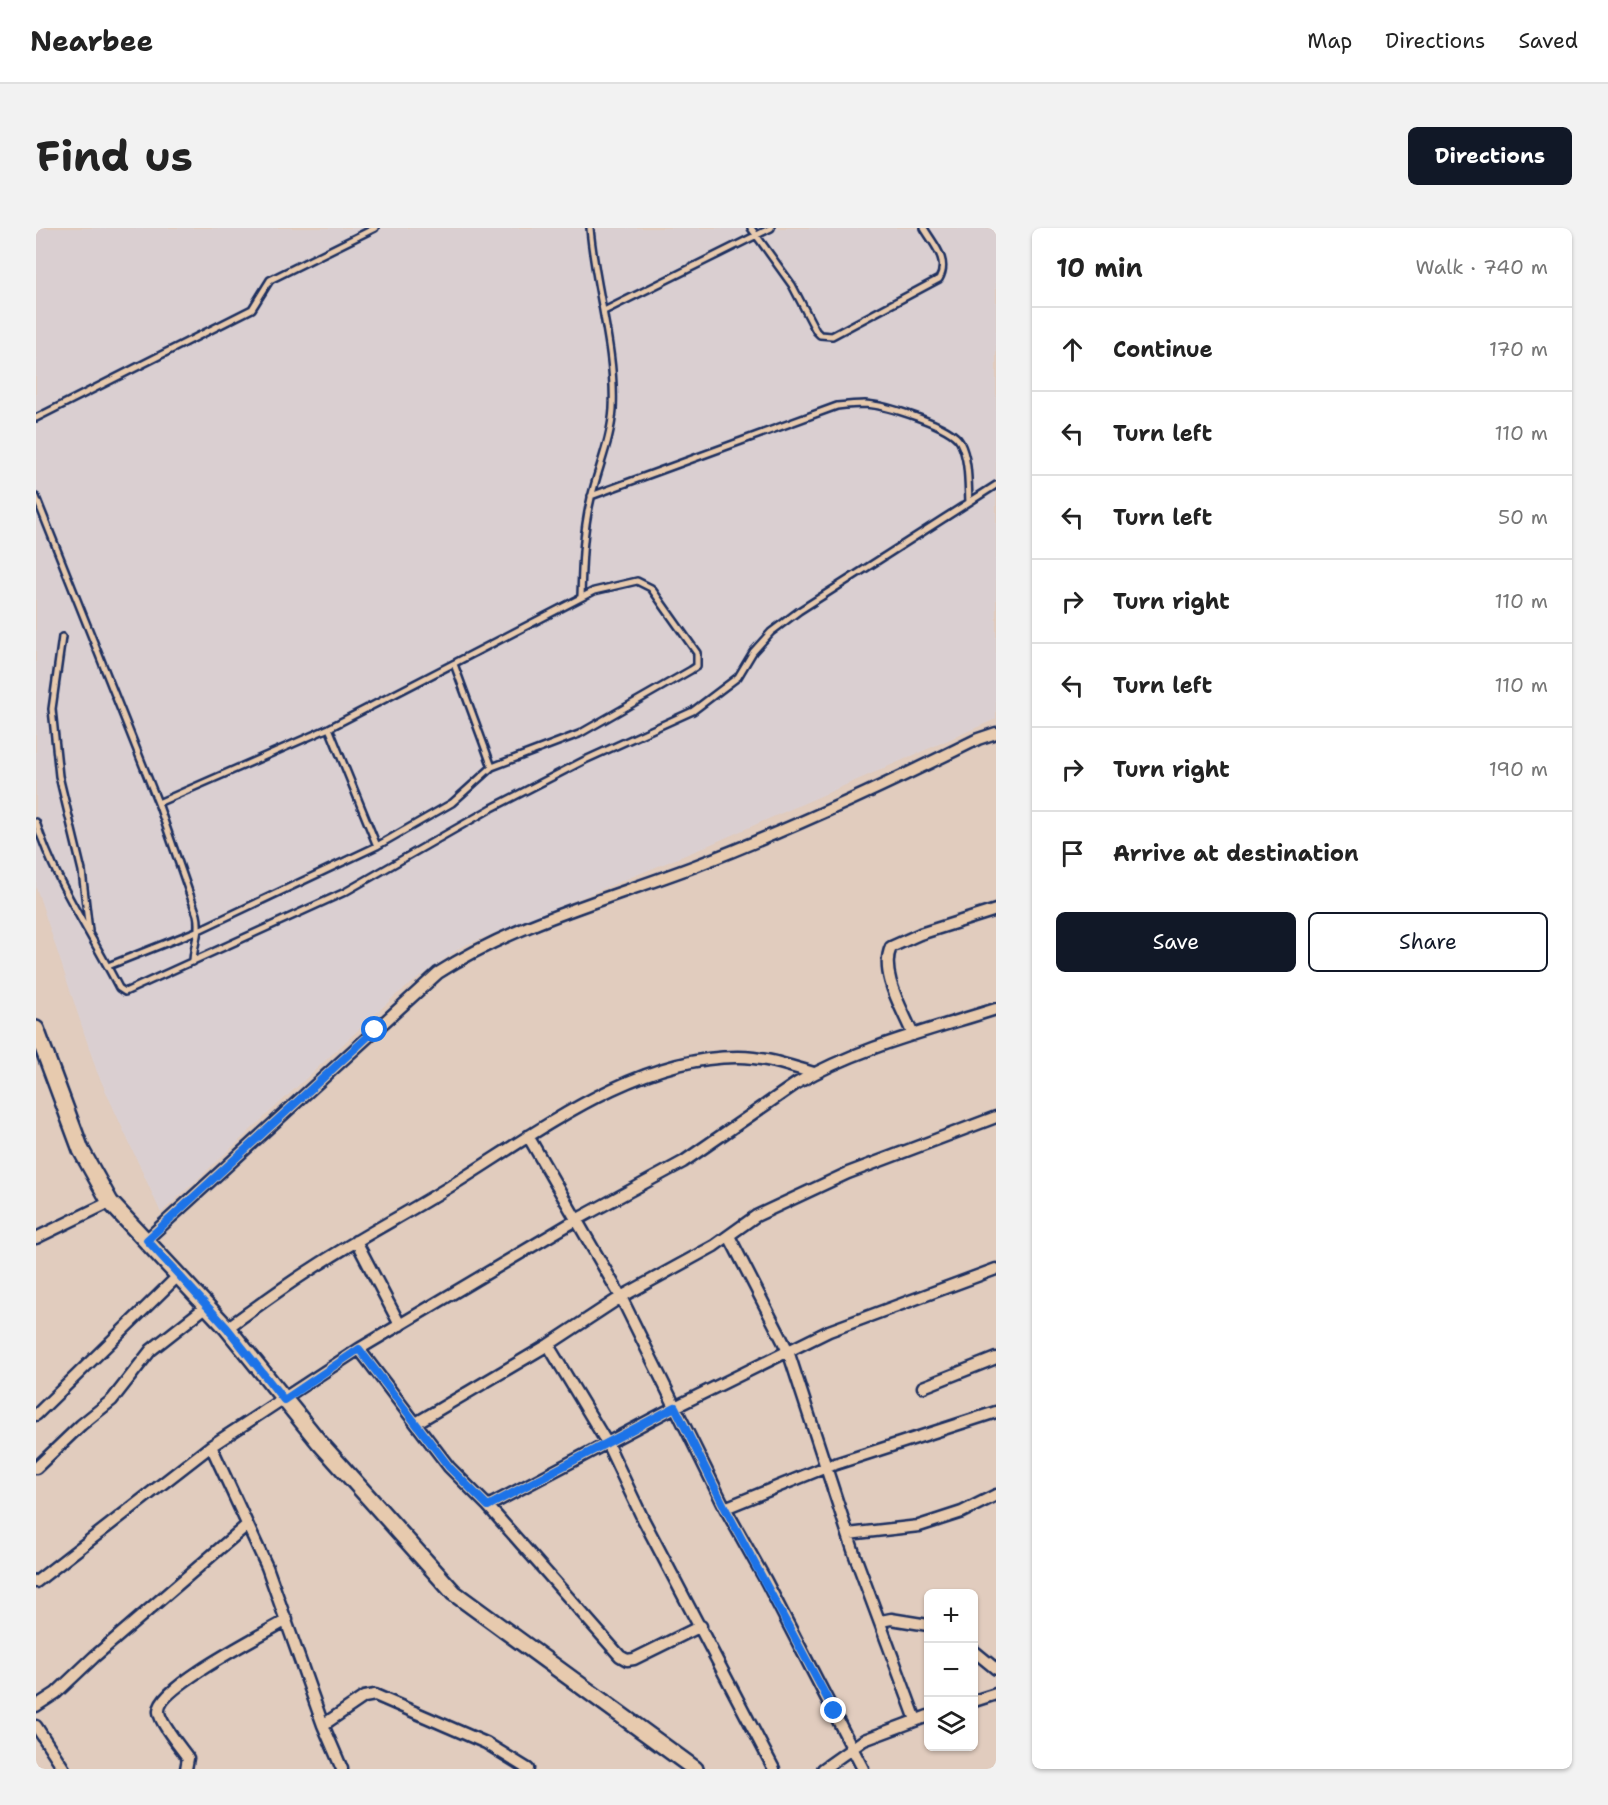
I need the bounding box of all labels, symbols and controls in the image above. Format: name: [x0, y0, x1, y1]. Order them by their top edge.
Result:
text: Nearbee: [30, 22, 153, 60]
text: Map: [1307, 27, 1352, 55]
text: Directions: [1385, 27, 1485, 55]
text: Saved: [1518, 27, 1578, 55]
button: Directions: [1408, 127, 1572, 185]
text: Find us: [36, 128, 193, 184]
text: 10 min: [1056, 250, 1143, 285]
text: Walk · 740 m: [1415, 254, 1548, 280]
icon: ahead: [1056, 333, 1089, 366]
text: Continue: [1113, 335, 1213, 364]
text: 170 m: [1489, 336, 1548, 362]
icon: left: [1056, 417, 1089, 450]
text: Turn left: [1113, 419, 1212, 448]
text: 110 m: [1494, 420, 1548, 446]
icon: left: [1056, 501, 1089, 534]
text: Turn left: [1113, 503, 1212, 532]
text: 50 m: [1498, 504, 1548, 530]
icon: right: [1056, 585, 1089, 618]
text: Turn right: [1113, 587, 1230, 616]
text: 110 m: [1494, 588, 1548, 614]
icon: left: [1056, 669, 1089, 702]
text: Turn left: [1113, 671, 1212, 700]
text: 110 m: [1494, 672, 1548, 698]
icon: right: [1056, 753, 1089, 786]
text: Turn right: [1113, 755, 1230, 784]
text: 190 m: [1489, 756, 1548, 782]
icon: arrive: [1056, 837, 1089, 870]
text: Arrive at destination: [1113, 839, 1359, 868]
button: Save: [1056, 912, 1296, 972]
button: Share: [1308, 912, 1548, 972]
route start: [361, 1016, 387, 1042]
map controls: [924, 1589, 978, 1751]
button: +: [924, 1589, 978, 1643]
button: −: [924, 1643, 978, 1697]
route end: [820, 1697, 846, 1723]
button: layers: [924, 1697, 978, 1751]

